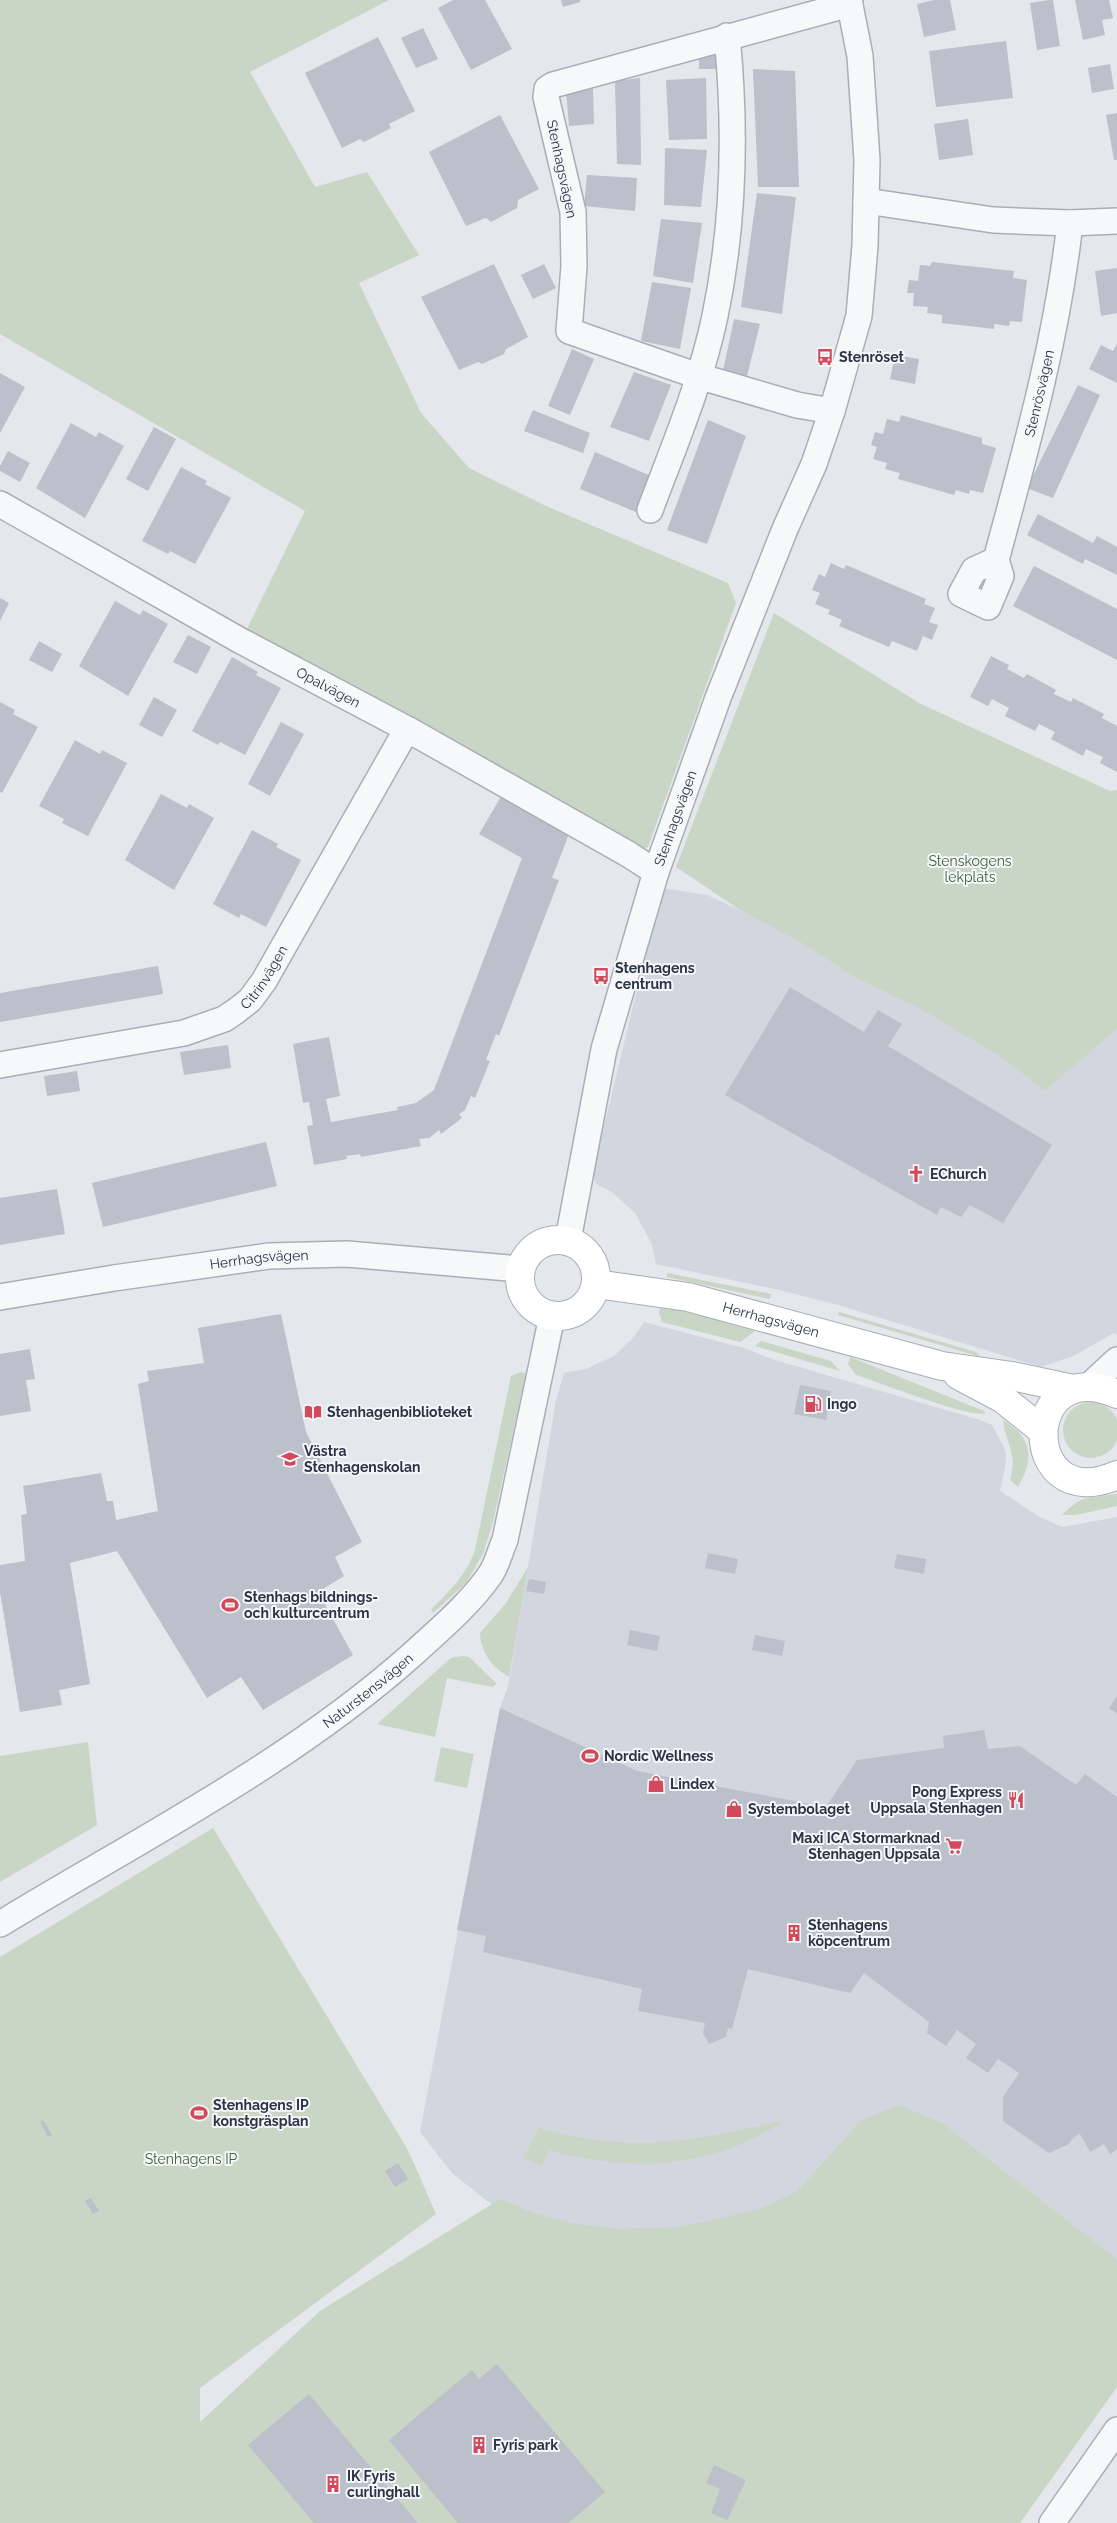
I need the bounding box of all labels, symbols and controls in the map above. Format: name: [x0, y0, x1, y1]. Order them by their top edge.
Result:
street label: Stenhagsvägen: [544, 118, 580, 220]
bus stop icon: Stenröset: [815, 347, 835, 367]
street label: Stenrösvägen: [1021, 348, 1057, 439]
place label: Stenröset: [839, 349, 905, 365]
street label: Opalvägen: [293, 664, 363, 711]
street label: Stenhagsvägen: [651, 768, 700, 868]
park label: Stenskogens lekplats: [928, 853, 1012, 885]
street label: Citrinvägen: [237, 943, 291, 1012]
place label: Stenhagens centrum: [615, 960, 695, 992]
bus stop icon: Stenhagens centrum: [591, 966, 611, 986]
church icon: EChurch: [906, 1164, 926, 1184]
place label: EChurch: [930, 1166, 987, 1182]
street label: Herrhagsvägen: [209, 1247, 309, 1272]
street label: Herrhagsvägen: [721, 1299, 821, 1340]
fuel station icon: Ingo: [803, 1394, 823, 1414]
place label: Ingo: [827, 1396, 857, 1412]
library icon: Stenhagenbiblioteket: [303, 1402, 323, 1422]
place label: Stenhagenbiblioteket: [327, 1404, 473, 1420]
place label: Västra Stenhagenskolan: [304, 1443, 421, 1475]
school or university icon: Västra Stenhagenskolan: [280, 1449, 300, 1469]
place label: Stenhags bildnings- och kulturcentrum: [244, 1589, 378, 1621]
sports icon: Stenhags bildnings- och kulturcentrum: [220, 1595, 240, 1615]
street label: Naturstensvägen: [320, 1650, 416, 1731]
sports icon: Nordic Wellness: [580, 1746, 600, 1766]
place label: Nordic Wellness: [604, 1748, 714, 1764]
shop icon: Lindex: [646, 1774, 666, 1794]
place label: Lindex: [670, 1776, 715, 1792]
place label: Pong Express Uppsala Stenhagen: [870, 1784, 1002, 1816]
restaurant icon: Pong Express Uppsala Stenhagen: [1006, 1790, 1026, 1810]
shop icon: Systembolaget: [724, 1799, 744, 1819]
place label: Systembolaget: [748, 1801, 850, 1817]
place label: Maxi ICA Stormarknad Stenhagen Uppsala: [792, 1830, 940, 1862]
supermarket icon: Maxi ICA Stormarknad Stenhagen Uppsala: [944, 1836, 964, 1856]
place label: Stenhagens köpcentrum: [808, 1917, 890, 1949]
building icon: Stenhagens köpcentrum: [784, 1923, 804, 1943]
place label: Stenhagens IP konstgräsplan: [213, 2097, 309, 2129]
sports icon: Stenhagens IP konstgräsplan: [189, 2103, 209, 2123]
park label: Stenhagens IP: [145, 2151, 238, 2167]
building icon: Fyris park: [469, 2435, 489, 2455]
place label: Fyris park: [493, 2437, 558, 2453]
place label: IK Fyris curlinghall: [347, 2468, 420, 2500]
building icon: IK Fyris curlinghall: [323, 2474, 343, 2494]

